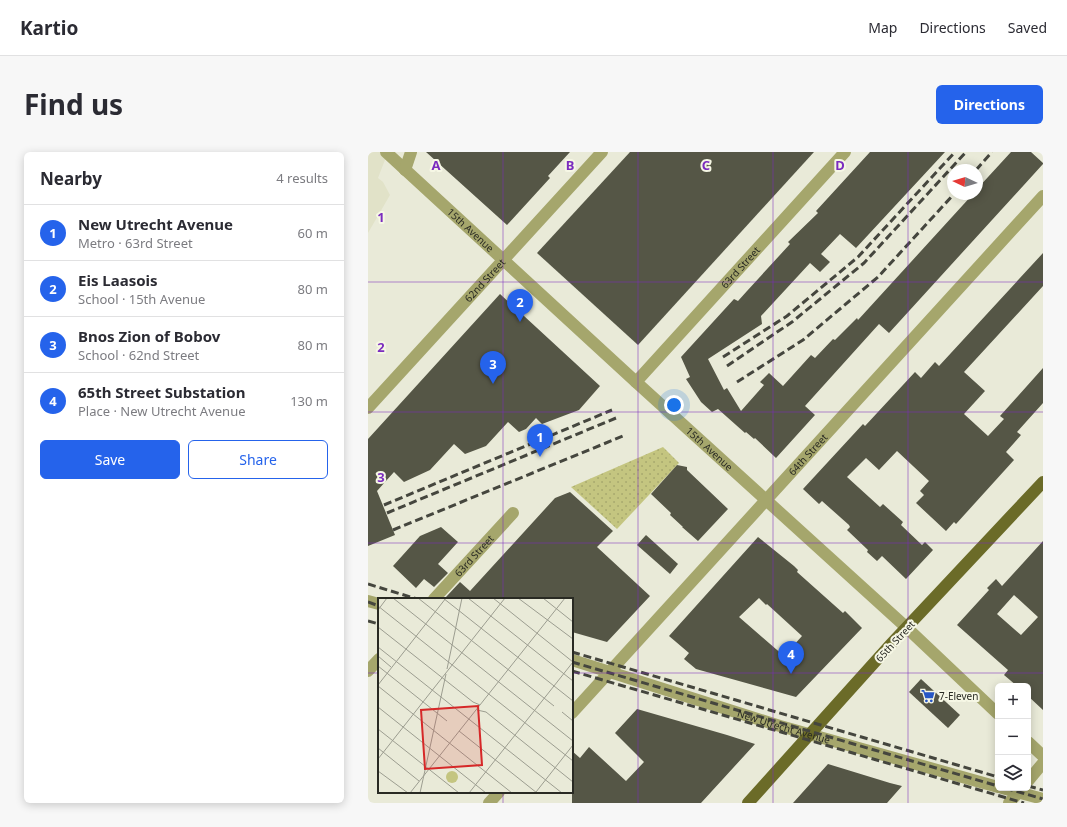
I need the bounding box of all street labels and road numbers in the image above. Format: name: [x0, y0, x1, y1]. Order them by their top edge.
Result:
street label: 15th Avenue: [444, 205, 497, 255]
street label: 63rd Street: [718, 243, 763, 291]
street label: 62nd Street: [461, 255, 508, 305]
street label: 15th Avenue: [683, 424, 736, 474]
street label: 64th Street: [785, 430, 831, 478]
street label: 63rd Street: [451, 531, 497, 579]
street label: 65th Street: [872, 617, 918, 665]
street label: New Utrecht Avenue: [736, 706, 832, 747]

